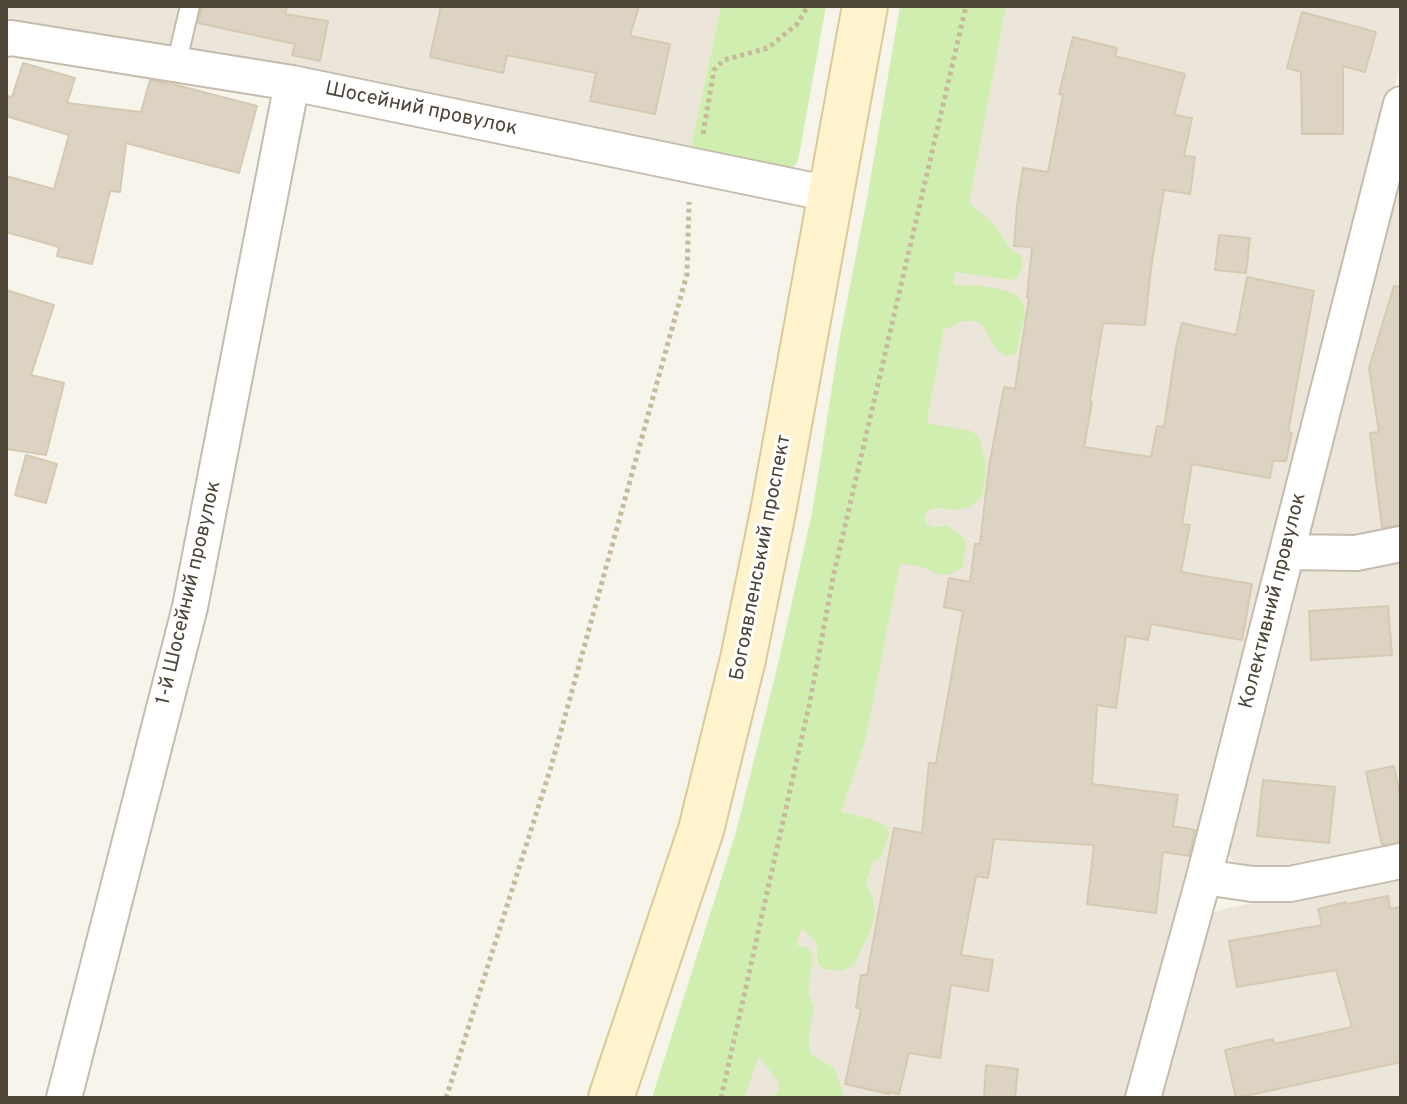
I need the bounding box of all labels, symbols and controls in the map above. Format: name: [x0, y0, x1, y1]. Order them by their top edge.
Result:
street label: Шосейний провулок: [323, 78, 519, 142]
street label: Богоявленський проспект: [726, 433, 798, 683]
street label: 1-й Шосейний провулок: [153, 479, 227, 707]
street label: Колективний провулок: [1236, 491, 1312, 711]

